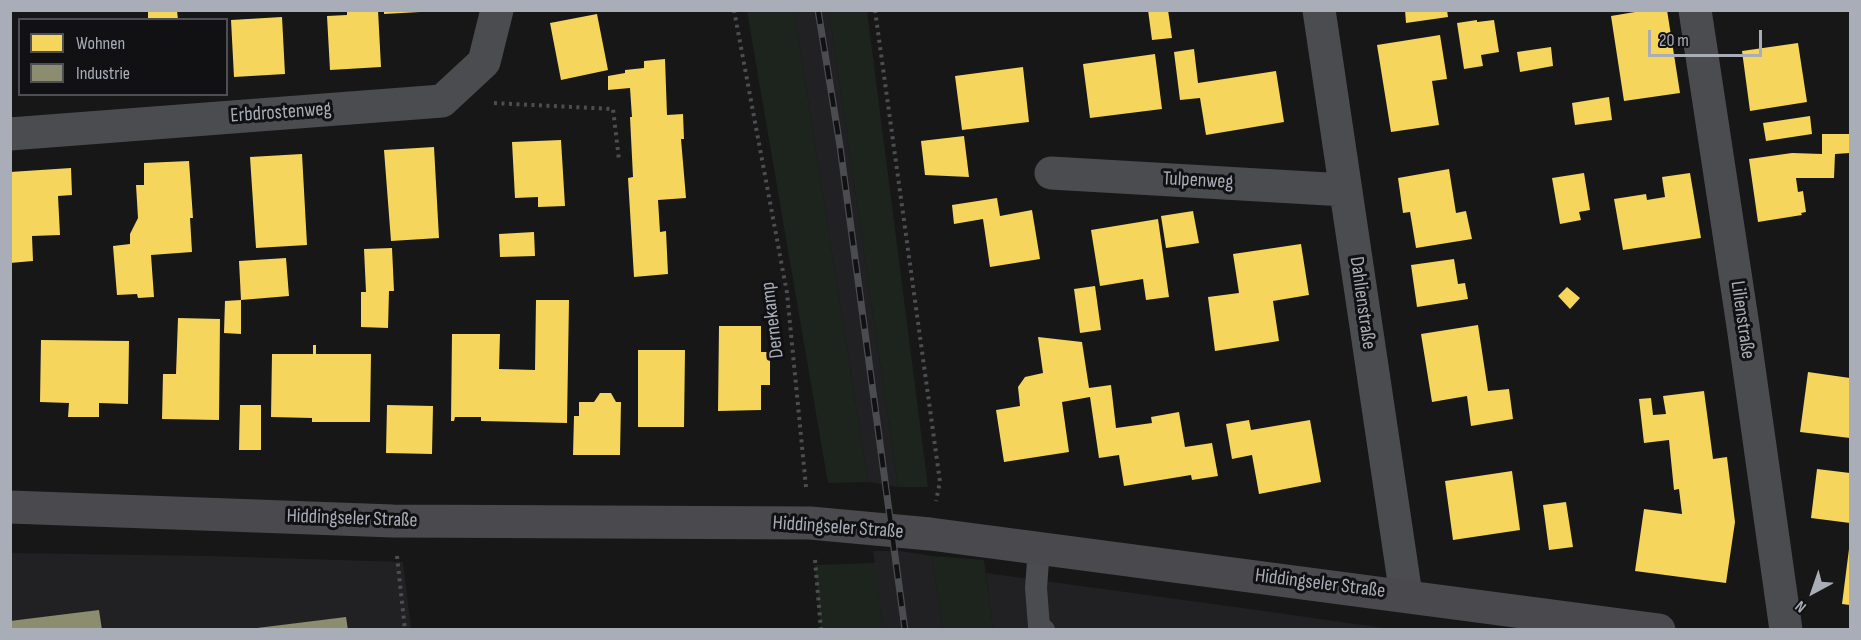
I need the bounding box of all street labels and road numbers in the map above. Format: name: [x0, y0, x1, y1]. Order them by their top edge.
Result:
street label: Erbdrostenweg: [230, 97, 332, 129]
street label: Tulpenweg: [1162, 167, 1234, 195]
street label: Dahlienstraße: [1344, 255, 1380, 351]
street label: Dernekamp: [756, 280, 790, 360]
street label: Lilienstraße: [1725, 280, 1759, 360]
street label: Hiddingseler Straße: [286, 505, 418, 533]
street label: Hiddingseler Straße: [772, 511, 904, 545]
street label: Hiddingseler Straße: [1254, 564, 1386, 604]

